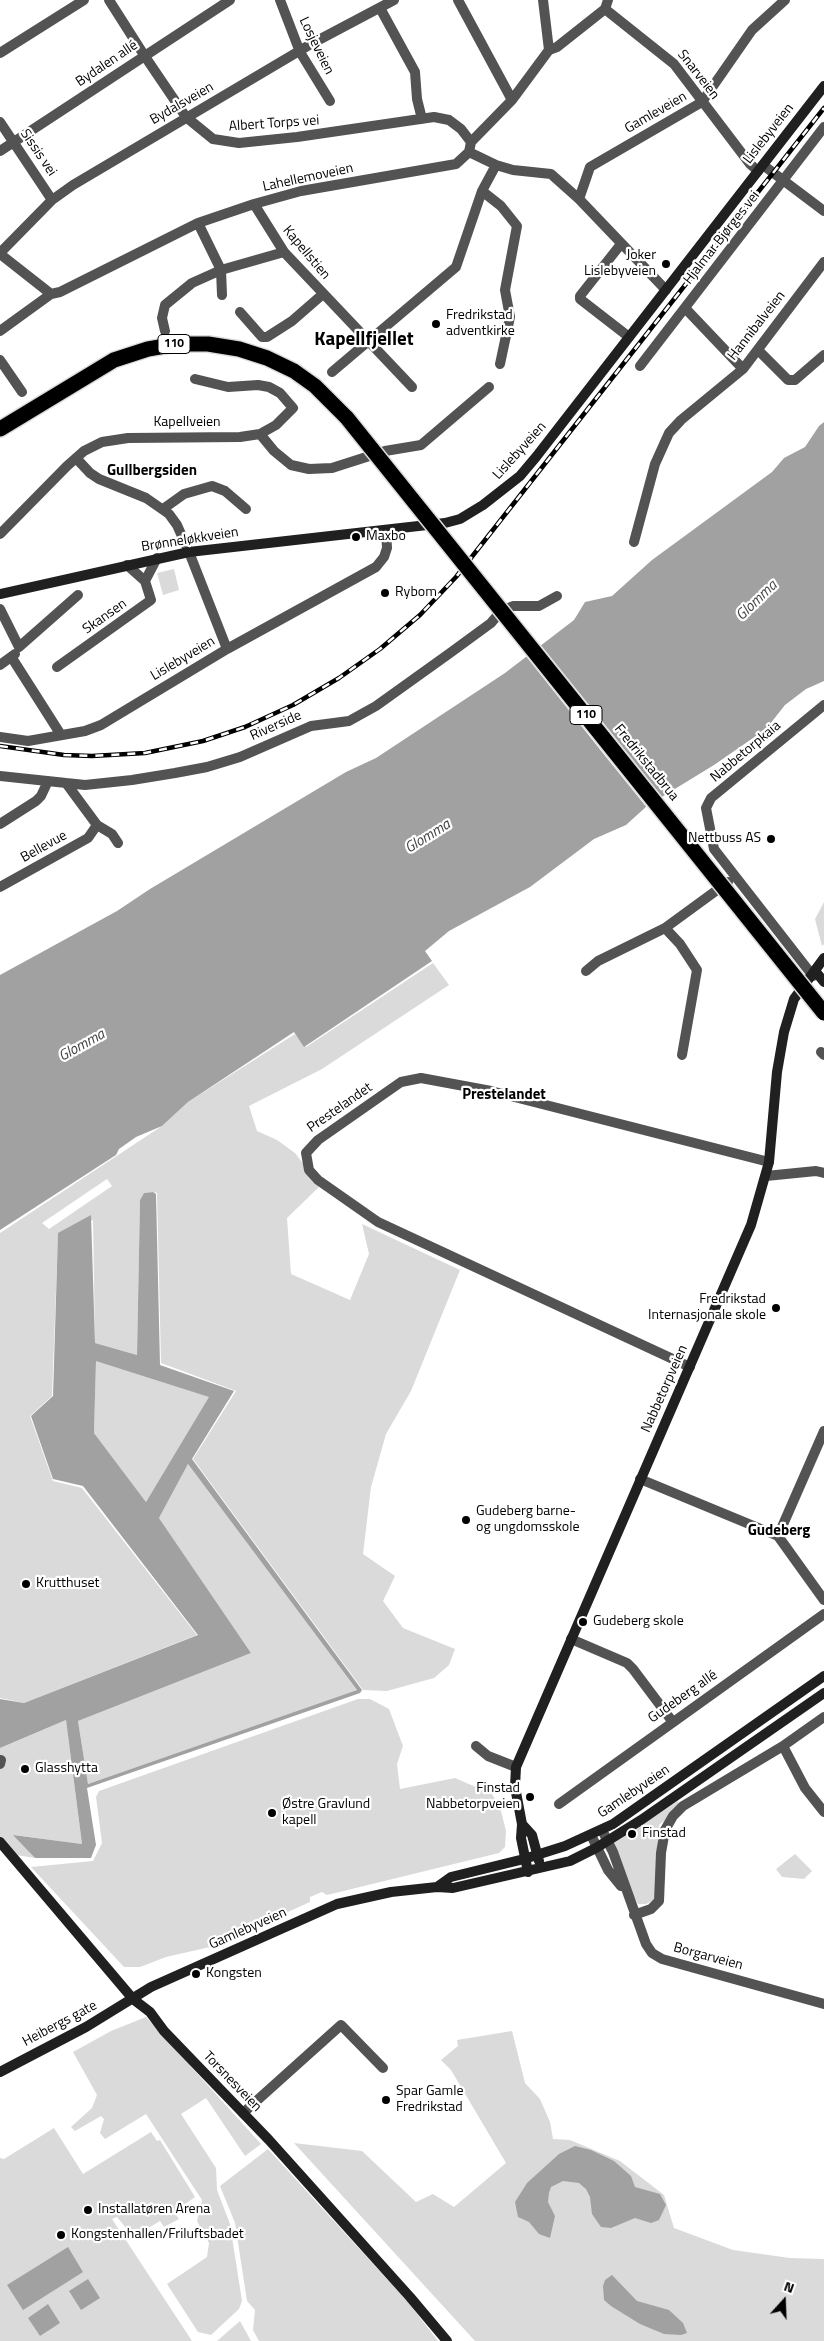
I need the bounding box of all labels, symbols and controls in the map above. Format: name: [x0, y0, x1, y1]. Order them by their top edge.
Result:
street label: Losjeveien: [295, 15, 337, 77]
street label: Bydalen allé: [73, 37, 141, 91]
street label: Snarveien: [673, 47, 723, 103]
street label: Bydalsveien: [147, 79, 217, 129]
street label: Gamleveien: [622, 89, 690, 137]
street label: Lislebyveien: [740, 100, 798, 168]
street label: Albert Torps vei: [228, 112, 320, 136]
street label: Sissis vei: [16, 126, 60, 180]
street label: Lahellemoveien: [261, 160, 355, 196]
street label: Hjalmar Bjørges vei: [680, 188, 764, 288]
street label: Kapellstien: [279, 223, 333, 283]
place label: Joker Lislebyveien: [584, 248, 656, 280]
marker: Joker Lislebyveien: [660, 258, 672, 270]
street label: Hannibalveien: [725, 288, 789, 364]
place label: Fredrikstad adventkirke: [446, 308, 515, 341]
marker: Fredrikstad adventkirke: [430, 318, 442, 330]
district label: Kapellfjellet: [314, 329, 414, 351]
road number: 110: [158, 334, 190, 354]
street label: Kapellveien: [153, 415, 221, 431]
street label: Lislebyveien: [490, 419, 550, 483]
district label: Gullbergsiden: [107, 462, 197, 480]
street label: Brønneløkkveien: [140, 524, 240, 556]
place label: Maxbo: [366, 529, 406, 545]
marker: Maxbo: [350, 531, 362, 543]
water label: Glomma: [733, 577, 781, 625]
place label: Rybom: [395, 585, 437, 601]
marker: Rybom: [379, 587, 391, 599]
street label: Skansen: [80, 596, 130, 638]
street label: Lislebyveien: [148, 633, 218, 685]
road number: 110: [570, 706, 602, 724]
street label: Riverside: [248, 707, 304, 745]
street label: Nabbetorpkaia: [707, 718, 785, 786]
street label: Fredrikstadbrua: [610, 721, 682, 805]
water label: Glomma: [402, 816, 454, 858]
street label: Bellevue: [18, 827, 70, 867]
place label: Nettbuss AS: [688, 831, 761, 847]
marker: Nettbuss AS: [765, 833, 777, 845]
water label: Glomma: [56, 1026, 108, 1066]
street label: Prestelandet: [304, 1079, 376, 1137]
district label: Prestelandet: [462, 1086, 546, 1104]
place label: Fredrikstad Internasjonale skole: [648, 1292, 766, 1324]
marker: Fredrikstad Internasjonale skole: [770, 1302, 782, 1314]
street label: Nabbetorpveien: [638, 1343, 692, 1435]
place label: Gudeberg barne- og ungdomsskole: [476, 1504, 580, 1536]
marker: Gudeberg barne- og ungdomsskole: [460, 1514, 472, 1526]
district label: Gudeberg: [748, 1522, 810, 1540]
place label: Krutthuset: [36, 1576, 99, 1592]
marker: Krutthuset: [20, 1578, 32, 1590]
place label: Gudeberg skole: [593, 1614, 684, 1630]
marker: Gudeberg skole: [577, 1616, 589, 1628]
street label: Gudeberg allé: [645, 1667, 721, 1727]
place label: Glasshytta: [35, 1761, 98, 1777]
street label: Gamlebyveien: [595, 1762, 673, 1822]
marker: Glasshytta: [19, 1763, 31, 1775]
place label: Finstad Nabbetorpveien: [426, 1781, 520, 1814]
marker: Finstad Nabbetorpveien: [524, 1791, 536, 1803]
place label: Østre Gravlund kapell: [282, 1797, 370, 1830]
marker: Østre Gravlund kapell: [266, 1807, 278, 1819]
place label: Finstad: [642, 1826, 686, 1842]
marker: Finstad: [626, 1828, 638, 1840]
street label: Gamlebyveien: [207, 1904, 289, 1954]
street label: Borgarveien: [671, 1940, 745, 1974]
place label: Kongsten: [206, 1966, 262, 1982]
marker: Kongsten: [190, 1968, 202, 1980]
street label: Heibergs gate: [20, 1997, 100, 2051]
street label: Torsnesveien: [199, 2048, 265, 2116]
place label: Spar Gamle Fredrikstad: [396, 2084, 464, 2116]
marker: Spar Gamle Fredrikstad: [380, 2094, 392, 2106]
place label: Installatøren Arena: [98, 2202, 210, 2218]
marker: Installatøren Arena: [82, 2204, 94, 2216]
place label: Kongstenhallen/Friluftsbadet: [71, 2227, 244, 2243]
marker: Kongstenhallen/Friluftsbadet: [55, 2229, 67, 2241]
text: N: [781, 2275, 797, 2298]
north arrow: [759, 2276, 809, 2326]

